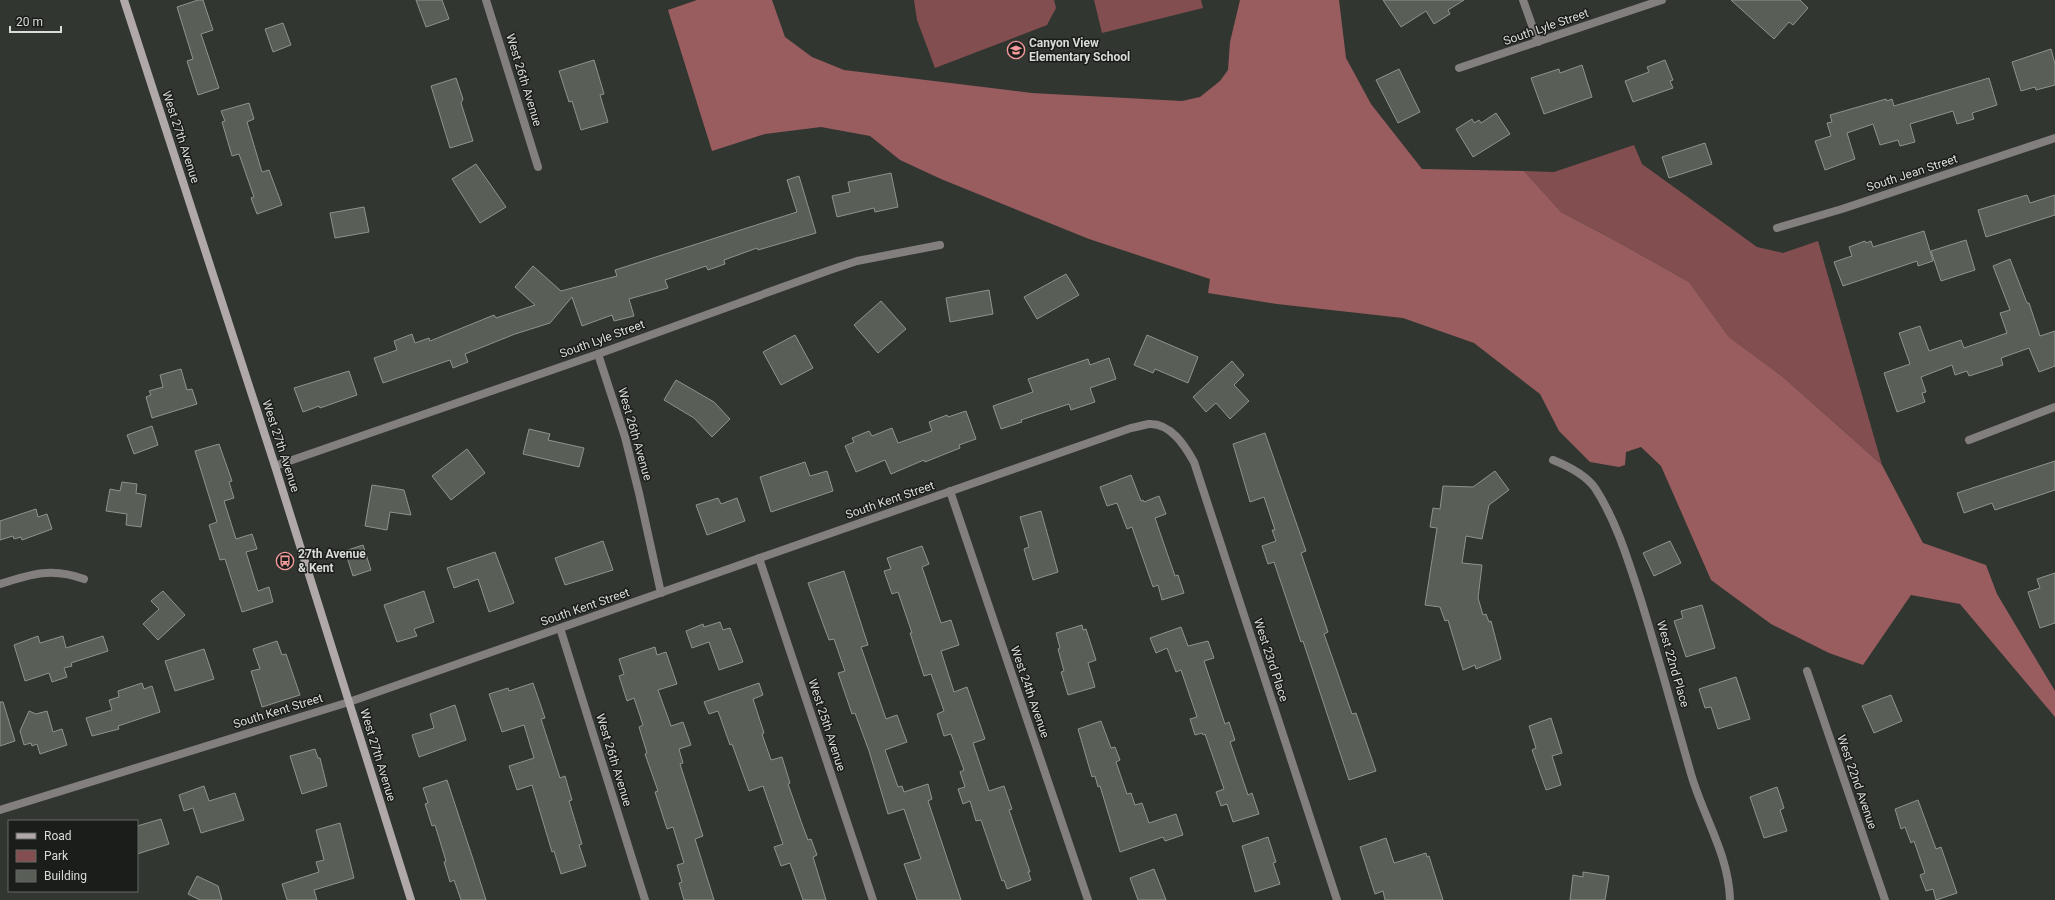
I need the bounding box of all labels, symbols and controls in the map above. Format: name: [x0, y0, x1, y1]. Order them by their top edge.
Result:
street label: South Lyle Street: [1501, 6, 1591, 48]
scale bar: [10, 8, 61, 34]
text: 20 m: [16, 15, 43, 29]
street label: West 26th Avenue: [503, 32, 545, 128]
place label: Canyon View Elementary School: [1029, 36, 1130, 64]
school or university icon: Canyon View Elementary School: [1006, 40, 1026, 60]
street label: West 27th Avenue: [159, 89, 203, 185]
street label: South Jean Street: [1865, 152, 1959, 194]
street label: South Lyle Street: [558, 317, 646, 361]
street label: West 26th Avenue: [615, 386, 655, 482]
street label: West 27th Avenue: [259, 398, 303, 494]
street label: South Kent Street: [844, 478, 936, 522]
place label: 27th Avenue & Kent: [298, 547, 366, 575]
bus stop icon: 27th Avenue & Kent: [275, 551, 295, 571]
street label: South Kent Street: [539, 585, 631, 629]
street label: West 23rd Place: [1251, 617, 1291, 703]
street label: West 22nd Place: [1654, 619, 1692, 709]
street label: West 24th Avenue: [1008, 644, 1052, 740]
street label: West 25th Avenue: [805, 677, 849, 773]
street label: South Kent Street: [231, 691, 325, 731]
street label: West 27th Avenue: [357, 707, 399, 803]
street label: West 26th Avenue: [593, 712, 635, 808]
street label: West 22nd Avenue: [1834, 733, 1880, 831]
legend: [8, 820, 138, 892]
text: Road: [44, 829, 72, 843]
text: Park: [44, 849, 69, 863]
text: Building: [44, 869, 87, 883]

